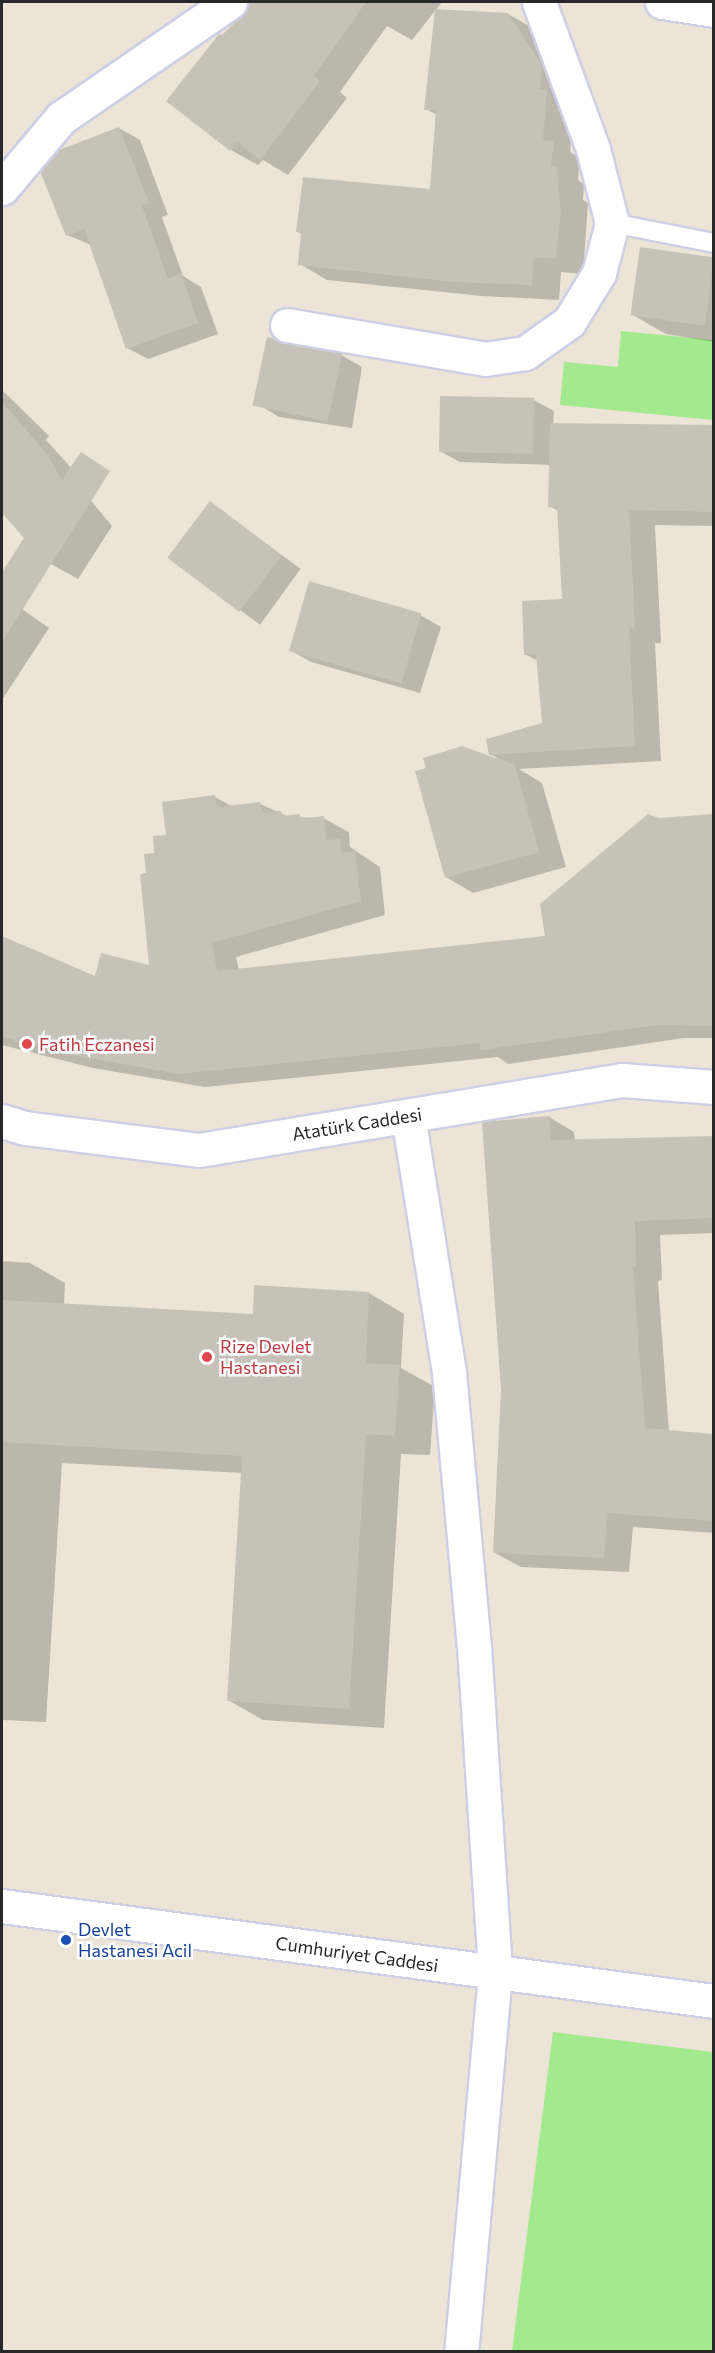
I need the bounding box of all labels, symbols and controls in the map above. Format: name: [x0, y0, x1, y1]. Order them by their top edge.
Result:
place label: Fatih Eczanesi: [39, 1033, 155, 1055]
marker: Fatih Eczanesi: [20, 1037, 34, 1051]
street label: Atatürk Caddesi: [291, 1103, 423, 1145]
place label: Rize Devlet Hastanesi: [220, 1336, 312, 1378]
marker: Rize Devlet Hastanesi: [198, 1348, 216, 1366]
place label: Devlet Hastanesi Acil: [78, 1919, 192, 1962]
street label: Cumhuriyet Caddesi: [274, 1932, 440, 1976]
marker: Devlet Hastanesi Acil: [59, 1933, 73, 1947]

